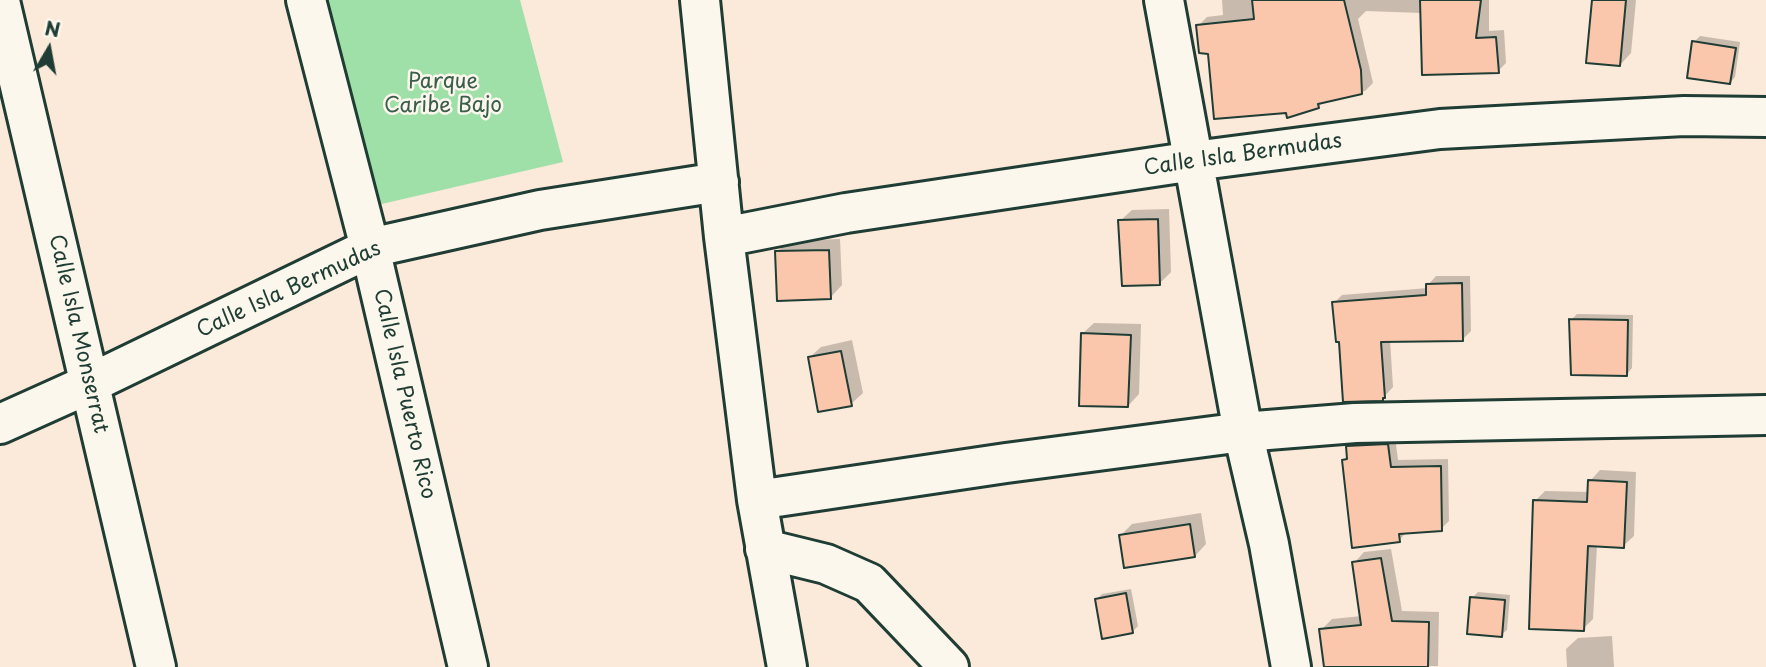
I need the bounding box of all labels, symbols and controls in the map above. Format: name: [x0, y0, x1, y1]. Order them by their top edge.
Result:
text: N: [43, 13, 62, 43]
north arrow: [14, 14, 84, 84]
park label: Parque Caribe Bajo: [384, 69, 502, 119]
street label: Calle Isla Bermudas: [1142, 129, 1344, 181]
street label: Calle Isla Monserrat: [43, 232, 113, 436]
street label: Calle Isla Bermudas: [193, 236, 385, 344]
street label: Calle Isla Puerto Rico: [368, 286, 440, 502]

